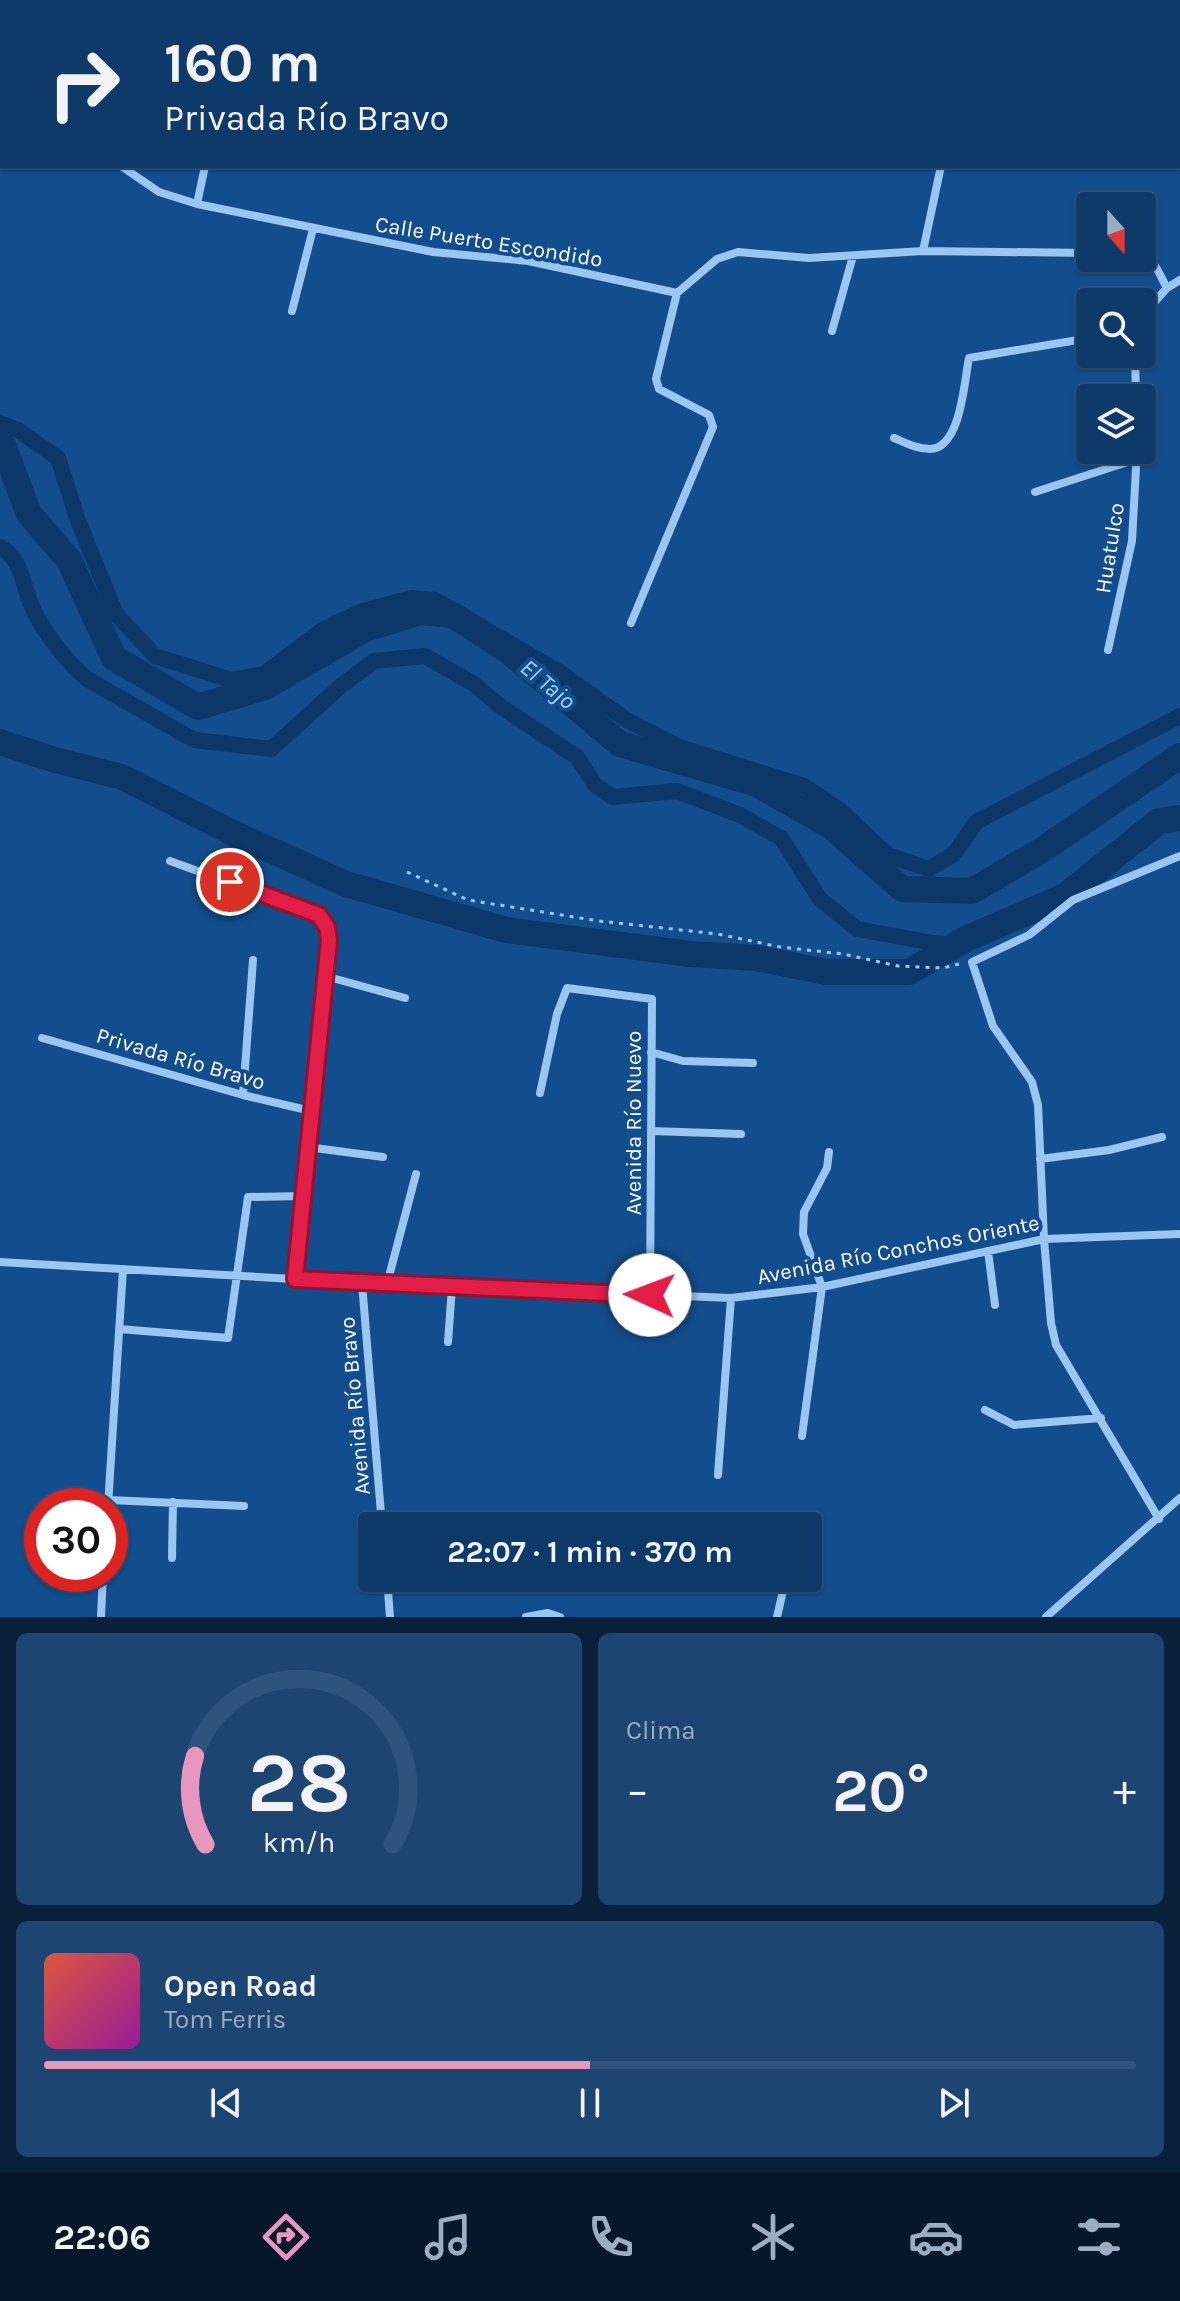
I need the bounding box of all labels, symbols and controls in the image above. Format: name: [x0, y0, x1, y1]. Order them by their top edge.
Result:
text: 160 m: [164, 30, 321, 95]
icon: right: [32, 32, 136, 136]
text: Privada Río Bravo: [164, 97, 449, 139]
north arrow: [1076, 192, 1156, 272]
map controls: [1076, 192, 1156, 464]
street label: Calle Puerto Escondido: [373, 211, 604, 273]
button: search: [1076, 288, 1156, 368]
button: layers: [1076, 384, 1156, 464]
street label: Huatulco: [1090, 501, 1130, 595]
water label: El Tajo: [515, 653, 581, 715]
pin: [196, 848, 264, 916]
icon: arrive: [208, 860, 252, 904]
street label: Privada Río Bravo: [93, 1022, 268, 1095]
street label: Avenida Río Nuevo: [621, 1031, 647, 1215]
street label: Avenida Río Conchos Oriente: [755, 1210, 1042, 1290]
position arrow: [608, 1253, 692, 1337]
street label: Avenida Río Bravo: [334, 1316, 376, 1496]
speed limit sign: 30: [24, 1488, 128, 1592]
text: 22:07 · 1 min · 370 m: [447, 1534, 733, 1570]
text: Clima: [626, 1715, 696, 1746]
text: 28: [247, 1735, 351, 1832]
text: 20°: [832, 1756, 930, 1826]
text: −: [626, 1765, 649, 1816]
text: +: [1113, 1765, 1136, 1816]
text: km/h: [263, 1826, 335, 1859]
text: Open Road: [164, 1968, 317, 2004]
text: Tom Ferris: [164, 2004, 286, 2035]
icon: previous: [204, 2081, 248, 2125]
icon: pause: [568, 2081, 612, 2125]
icon: next: [932, 2081, 976, 2125]
icon: directions: [258, 2209, 314, 2265]
icon: music: [420, 2209, 476, 2265]
icon: phone: [583, 2209, 639, 2265]
icon: climate: [745, 2209, 801, 2265]
icon: car: [908, 2209, 964, 2265]
icon: filters: [1071, 2209, 1127, 2265]
text: 22:06: [53, 2216, 151, 2258]

